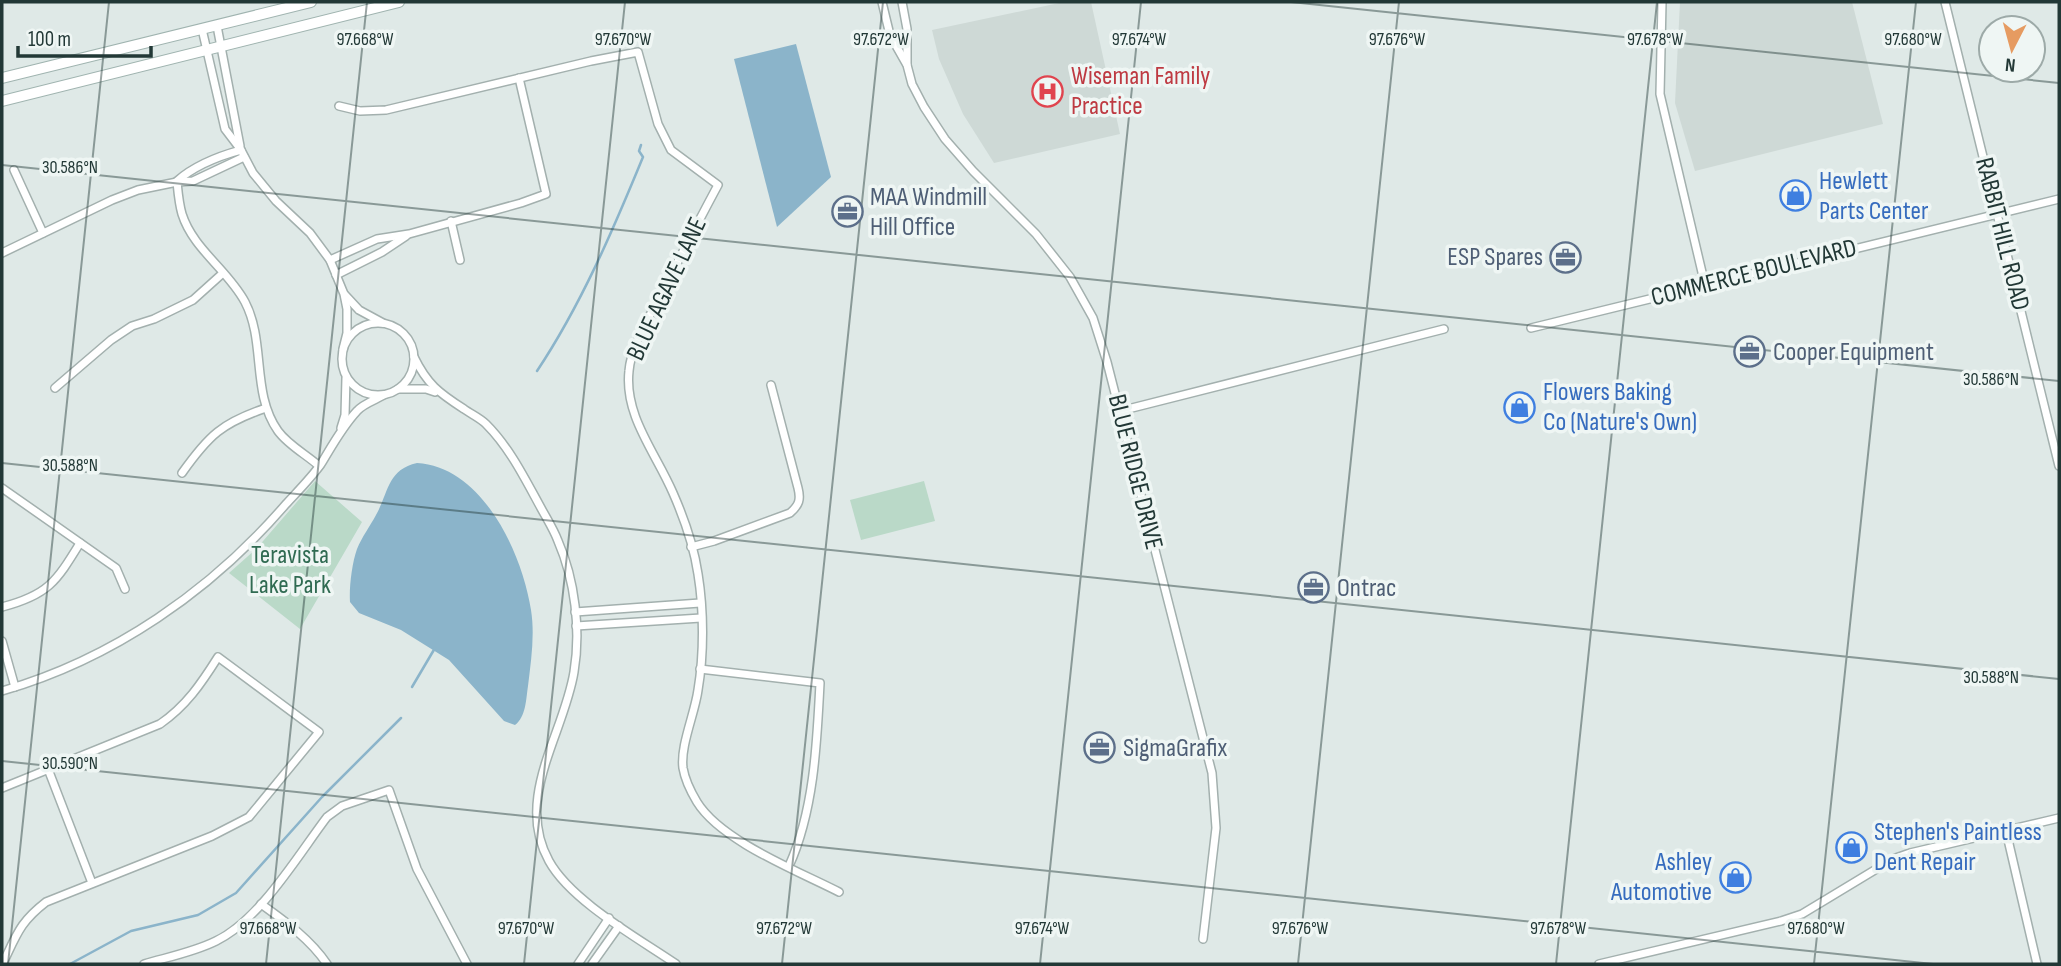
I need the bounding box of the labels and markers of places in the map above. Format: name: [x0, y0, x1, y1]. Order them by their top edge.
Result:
place label: Wiseman Family Practice: [1071, 61, 1210, 122]
hospital icon: Wiseman Family Practice: [1031, 74, 1065, 108]
place label: Hewlett Parts Center: [1819, 166, 1929, 227]
shop icon: Hewlett Parts Center: [1779, 179, 1813, 213]
place label: MAA Windmill Hill Office: [870, 182, 987, 243]
office icon: MAA Windmill Hill Office: [830, 195, 864, 229]
office icon: ESP Spares: [1549, 240, 1583, 274]
place label: ESP Spares: [1447, 242, 1543, 273]
office icon: Cooper Equipment: [1733, 335, 1767, 369]
place label: Cooper Equipment: [1773, 337, 1934, 368]
place label: Flowers Baking Co (Nature's Own): [1543, 377, 1697, 438]
shop icon: Flowers Baking Co (Nature's Own): [1503, 390, 1537, 424]
office icon: Ontrac: [1297, 571, 1331, 605]
place label: Ontrac: [1337, 573, 1397, 604]
office icon: SigmaGrafix: [1083, 731, 1117, 765]
place label: SigmaGrafix: [1123, 733, 1227, 764]
place label: Stephen's Paintless Dent Repair: [1874, 817, 2042, 878]
shop icon: Stephen's Paintless Dent Repair: [1834, 830, 1868, 864]
place label: Ashley Automotive: [1610, 847, 1712, 908]
shop icon: Ashley Automotive: [1718, 860, 1752, 894]

